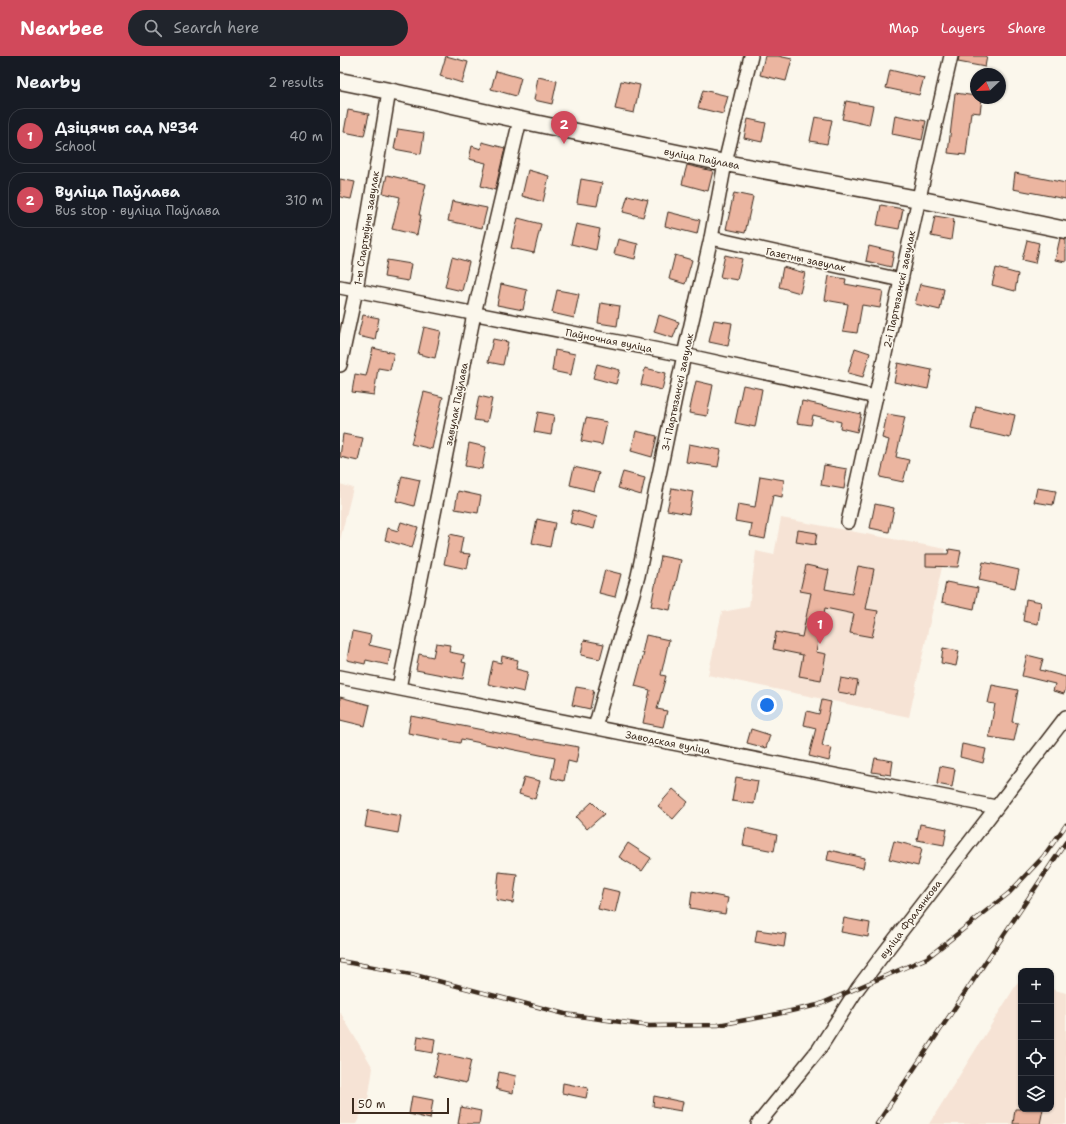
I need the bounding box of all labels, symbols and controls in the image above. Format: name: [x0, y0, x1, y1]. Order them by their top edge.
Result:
search box: [128, 10, 408, 46]
text: Nearbee: [20, 16, 104, 41]
icon: search: [142, 17, 164, 39]
text: Search here: [174, 18, 259, 38]
text: Map: [889, 19, 919, 37]
text: Layers: [941, 19, 985, 37]
text: Share: [1007, 19, 1046, 37]
north arrow: [970, 68, 1006, 104]
text: Nearby: [16, 71, 81, 93]
text: 2 results: [268, 74, 324, 91]
pin: 2: [551, 111, 577, 144]
text: Дзіцячы сад №34: [55, 118, 198, 138]
text: 1: [27, 128, 33, 145]
text: 40 m: [289, 128, 323, 145]
text: School: [55, 138, 96, 155]
street label: вуліца Паўлава: [663, 145, 742, 172]
street label: 1-ы Спартыўны завулак: [351, 169, 382, 286]
text: Вуліца Паўлава: [55, 182, 180, 202]
text: 2: [25, 192, 35, 209]
text: 310 m: [285, 192, 323, 209]
text: Bus stop · вуліца Паўлава: [55, 202, 220, 219]
street label: 2-і Партызанскі завулак: [881, 228, 918, 349]
street label: Газетны завулак: [765, 245, 848, 274]
street label: Паўночная вуліца: [564, 326, 654, 355]
street label: 3-і Партызанскі завулак: [659, 331, 697, 452]
street label: завулак Паўлава: [442, 361, 471, 447]
pin: 1: [807, 611, 833, 644]
your location: [757, 695, 777, 715]
street label: Заводская вуліца: [624, 728, 712, 757]
street label: вуліца Фралянкова: [876, 877, 945, 961]
map controls: [1018, 968, 1054, 1112]
button: +: [1018, 968, 1054, 1004]
button: −: [1018, 1004, 1054, 1040]
button: locate: [1018, 1040, 1054, 1076]
button: layers: [1018, 1076, 1054, 1112]
scale bar: [352, 1096, 449, 1115]
text: 50 m: [358, 1097, 386, 1112]

